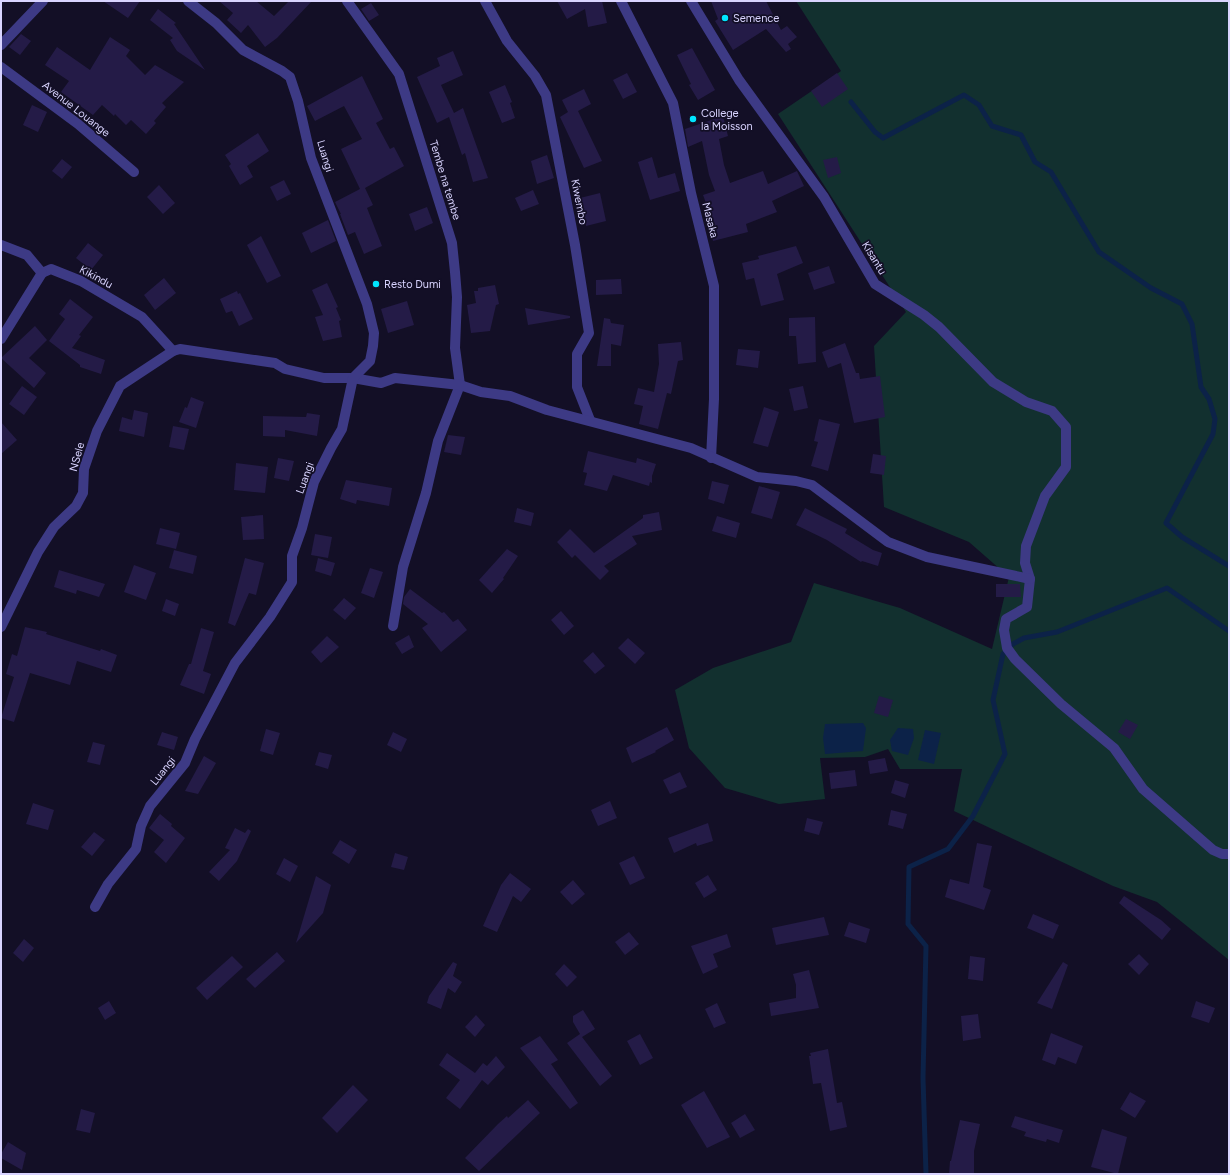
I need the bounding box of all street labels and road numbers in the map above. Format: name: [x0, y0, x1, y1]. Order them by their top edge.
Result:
street label: Avenue Louange: [40, 79, 112, 139]
street label: Luangi: [314, 138, 336, 174]
street label: Tembe na tembe: [427, 139, 463, 221]
street label: Kiwembo: [568, 178, 590, 226]
street label: Masaka: [699, 201, 721, 239]
street label: Kisantu: [859, 239, 889, 277]
street label: Kikindu: [77, 263, 115, 291]
street label: NSele: [67, 441, 87, 473]
street label: Luangi: [293, 460, 317, 496]
street label: Luangi: [148, 754, 178, 788]

